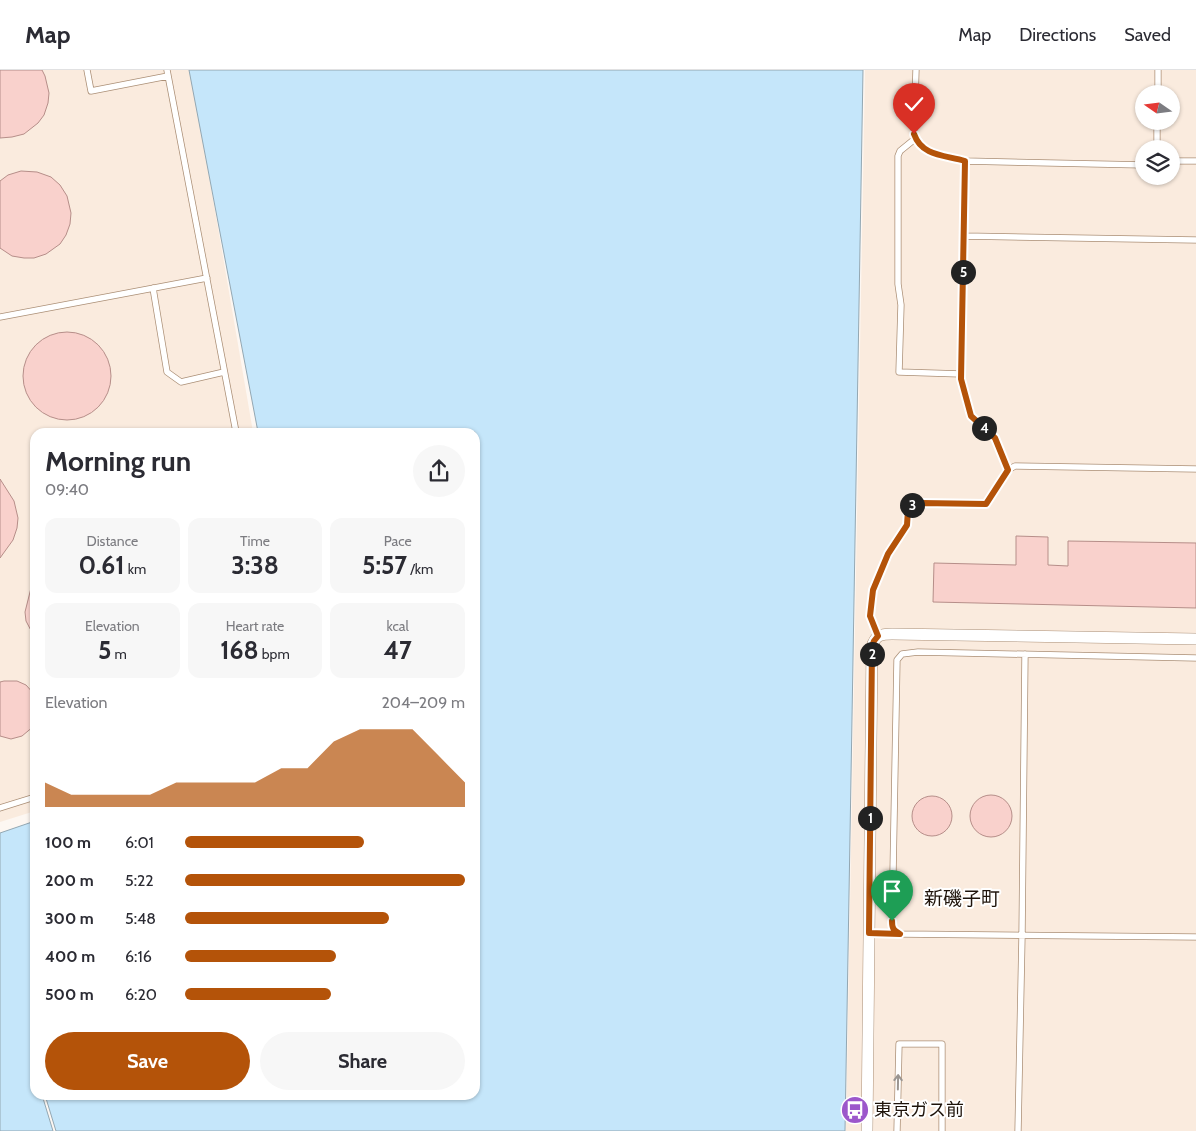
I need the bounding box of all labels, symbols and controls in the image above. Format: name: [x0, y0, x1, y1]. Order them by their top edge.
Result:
text: Map: [25, 20, 71, 49]
text: Map: [958, 24, 991, 46]
text: Directions: [1019, 24, 1096, 46]
text: Saved: [1124, 24, 1171, 46]
pin: [893, 83, 935, 134]
north arrow: [1135, 85, 1180, 130]
map controls: [1135, 85, 1180, 185]
icon: check: [900, 90, 928, 118]
button: layers: [1135, 140, 1180, 185]
pin: 5: [950, 260, 976, 284]
text: 5: [960, 263, 967, 281]
pin: 4: [972, 416, 996, 440]
text: 4: [980, 419, 989, 437]
text: Morning run: [45, 444, 191, 478]
button: share: [413, 445, 465, 497]
text: 09:40: [45, 480, 89, 499]
pin: 3: [900, 492, 924, 518]
text: 3: [909, 496, 916, 514]
text: Distance: [87, 532, 138, 550]
text: Time: [240, 532, 270, 550]
text: Pace: [384, 532, 412, 550]
text: 0.61: [78, 550, 125, 580]
text: 3:38: [231, 550, 279, 580]
text: 5:57: [362, 550, 407, 580]
text: km: [125, 560, 146, 578]
text: /km: [407, 560, 433, 578]
text: Elevation: [85, 617, 140, 635]
text: Heart rate: [226, 617, 284, 635]
text: kcal: [386, 617, 409, 635]
text: 5: [98, 635, 111, 665]
text: 168: [220, 635, 259, 665]
text: 47: [384, 635, 412, 665]
pin: 2: [860, 642, 884, 666]
text: m: [111, 645, 127, 663]
text: bpm: [259, 645, 290, 663]
text: 2: [869, 645, 876, 663]
text: Elevation: [45, 693, 108, 712]
text: 204–209 m: [381, 693, 465, 712]
pin: 1: [858, 806, 882, 830]
text: 1: [868, 809, 873, 827]
text: 100 m: [45, 833, 91, 852]
text: 6:01: [125, 833, 154, 852]
pin: [871, 870, 913, 921]
text: 200 m: [45, 871, 94, 890]
text: 5:22: [125, 871, 154, 890]
icon: arrive: [878, 877, 906, 905]
district label: 新磯子町: [924, 887, 1000, 910]
text: 300 m: [45, 909, 94, 928]
text: 5:48: [125, 909, 156, 928]
text: 400 m: [45, 947, 95, 966]
text: 6:16: [125, 947, 152, 966]
text: 500 m: [45, 985, 94, 1004]
text: 6:20: [125, 985, 157, 1004]
button: Save: [45, 1032, 250, 1090]
button: Share: [260, 1032, 465, 1090]
one-way arrow: [893, 1075, 903, 1091]
bus stop icon: 東京ガス前: [840, 1095, 870, 1125]
place label: 東京ガス前: [874, 1099, 964, 1121]

